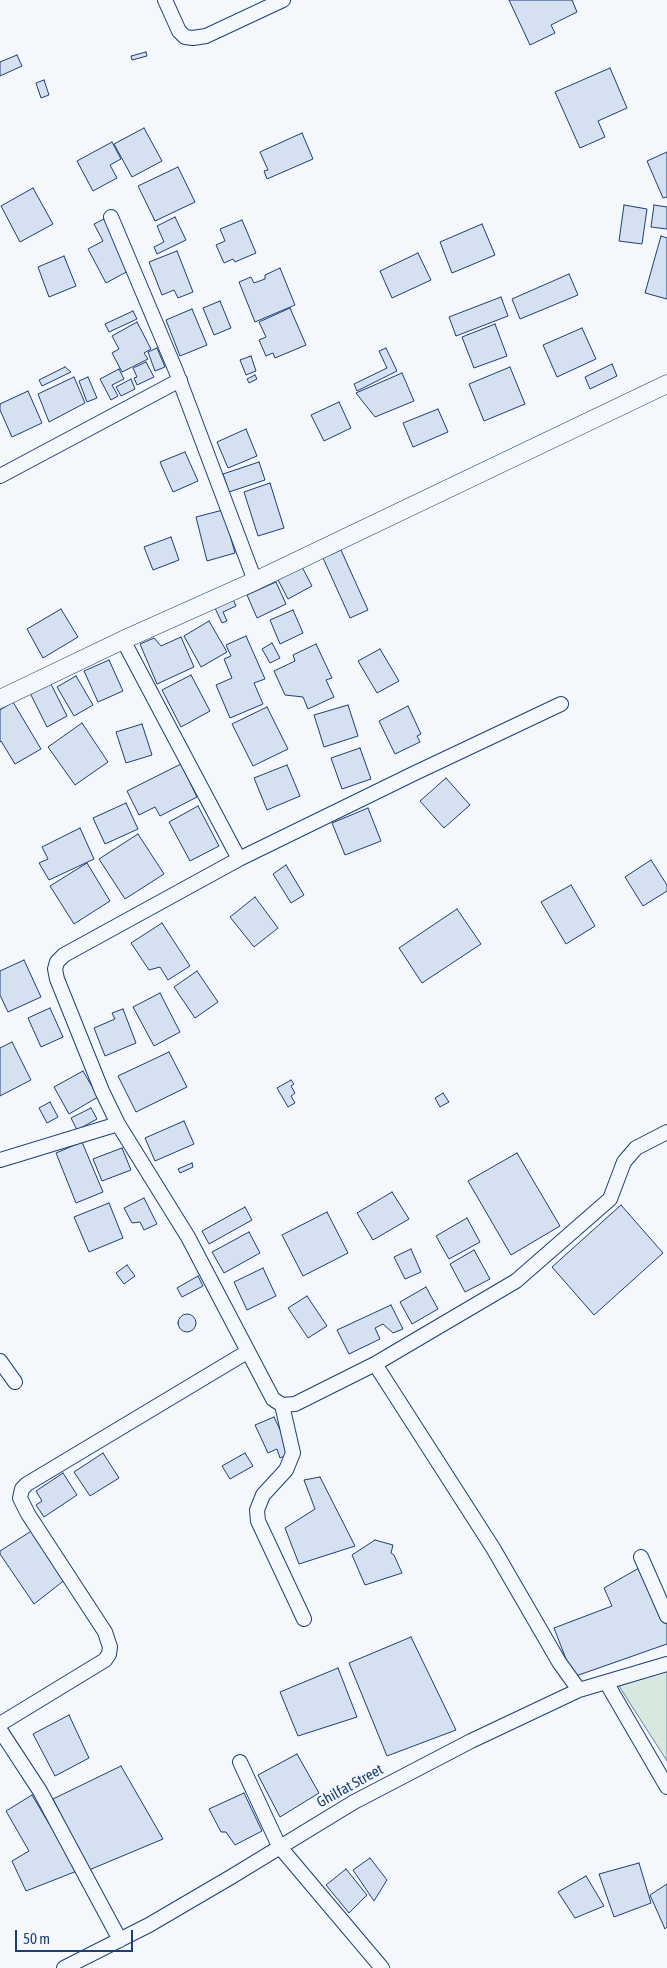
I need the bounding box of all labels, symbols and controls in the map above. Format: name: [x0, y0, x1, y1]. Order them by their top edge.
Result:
street label: Ghilfat Street: [314, 1760, 386, 1812]
scale bar: [18, 1920, 135, 1952]
text: 50 m: [23, 1930, 50, 1947]

